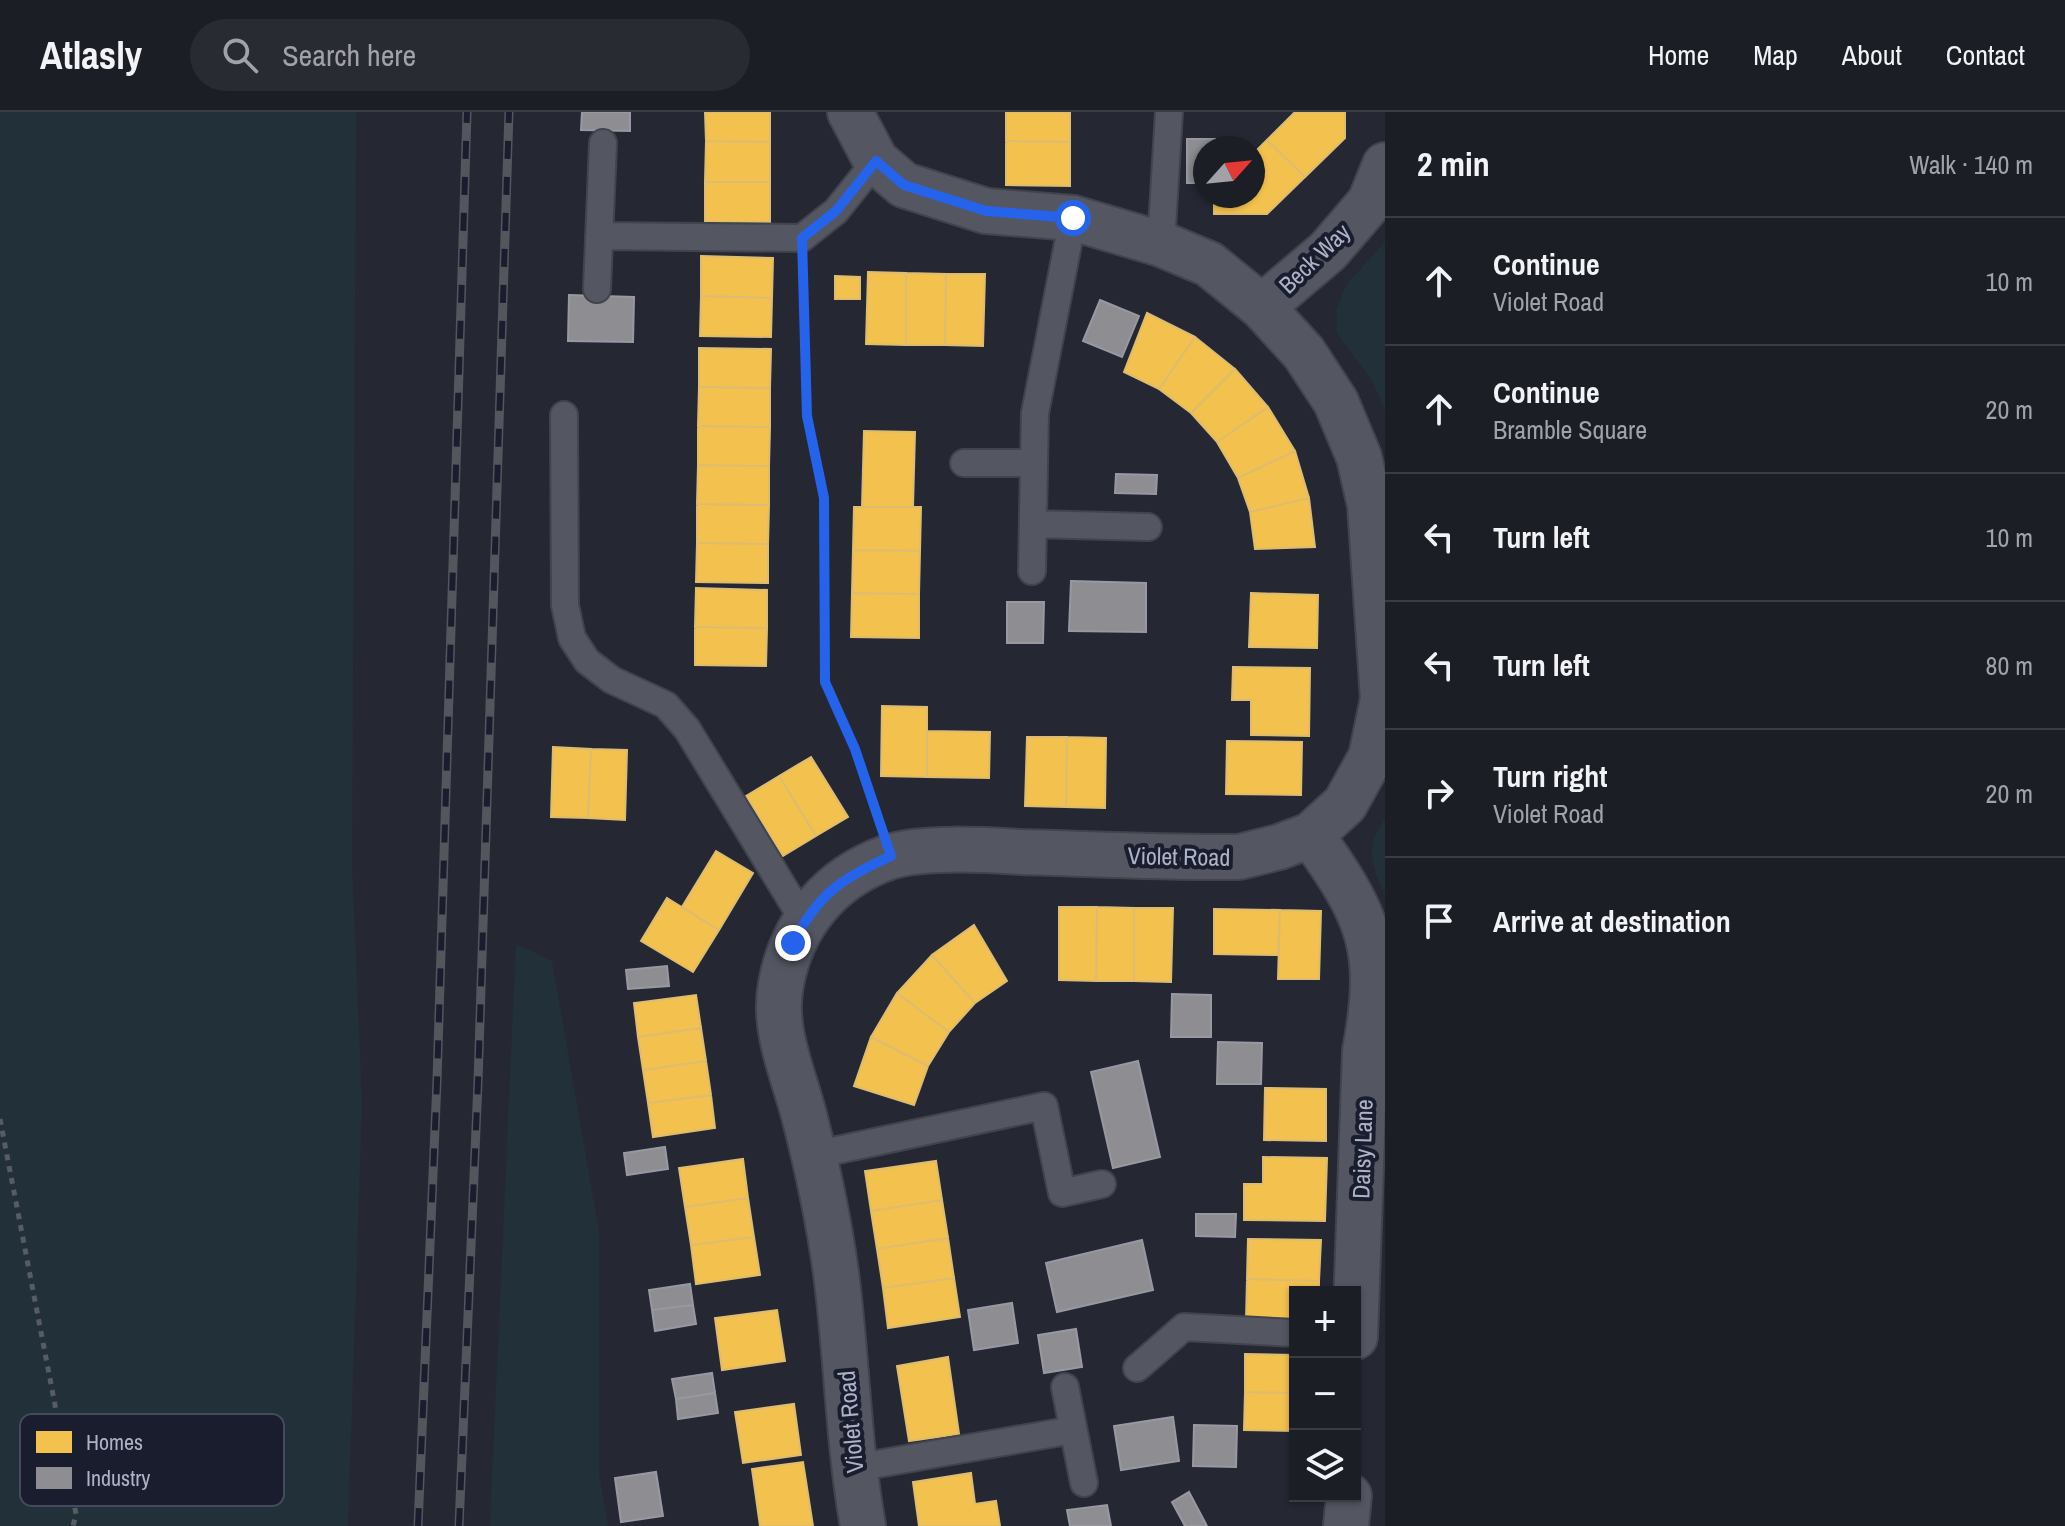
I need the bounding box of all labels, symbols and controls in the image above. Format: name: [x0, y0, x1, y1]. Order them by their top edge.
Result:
search box: [190, 19, 750, 91]
text: Atlasly: [40, 30, 142, 81]
icon: search: [218, 33, 262, 77]
text: Search here: [282, 35, 416, 75]
text: Home: [1648, 36, 1709, 74]
text: Map: [1753, 36, 1798, 74]
text: About: [1842, 36, 1902, 74]
text: Contact: [1946, 36, 2025, 74]
north arrow: [1193, 136, 1265, 208]
text: 2 min: [1417, 141, 1490, 187]
text: Walk · 140 m: [1909, 147, 2033, 182]
route start: [1055, 200, 1091, 236]
street label: Beck Way: [1271, 216, 1357, 300]
text: Continue: [1493, 244, 1600, 284]
icon: ahead: [1417, 259, 1461, 303]
text: 10 m: [1986, 264, 2033, 299]
text: Violet Road: [1493, 284, 1604, 319]
text: Continue: [1493, 372, 1600, 412]
icon: ahead: [1417, 387, 1461, 431]
text: 20 m: [1986, 392, 2033, 427]
text: Bramble Square: [1493, 412, 1647, 447]
icon: left: [1417, 515, 1461, 559]
text: Turn left: [1493, 517, 1590, 557]
text: 10 m: [1986, 520, 2033, 555]
icon: left: [1417, 643, 1461, 687]
text: Turn left: [1493, 645, 1590, 685]
text: 80 m: [1986, 648, 2033, 683]
text: Turn right: [1493, 756, 1607, 796]
icon: right: [1417, 771, 1461, 815]
text: 20 m: [1986, 776, 2033, 811]
text: Violet Road: [1493, 796, 1604, 831]
street label: Violet Road: [1127, 839, 1231, 873]
icon: arrive: [1417, 899, 1461, 943]
text: Arrive at destination: [1493, 901, 1731, 941]
route end: [775, 925, 811, 961]
street label: Daisy Lane: [1344, 1099, 1380, 1199]
map controls: [1289, 1286, 1361, 1502]
button: +: [1289, 1286, 1361, 1358]
button: −: [1289, 1358, 1361, 1430]
street label: Violet Road: [830, 1370, 870, 1474]
legend: [20, 1414, 284, 1506]
text: Homes: [86, 1427, 143, 1457]
button: layers: [1289, 1430, 1361, 1502]
text: Industry: [86, 1463, 150, 1493]

